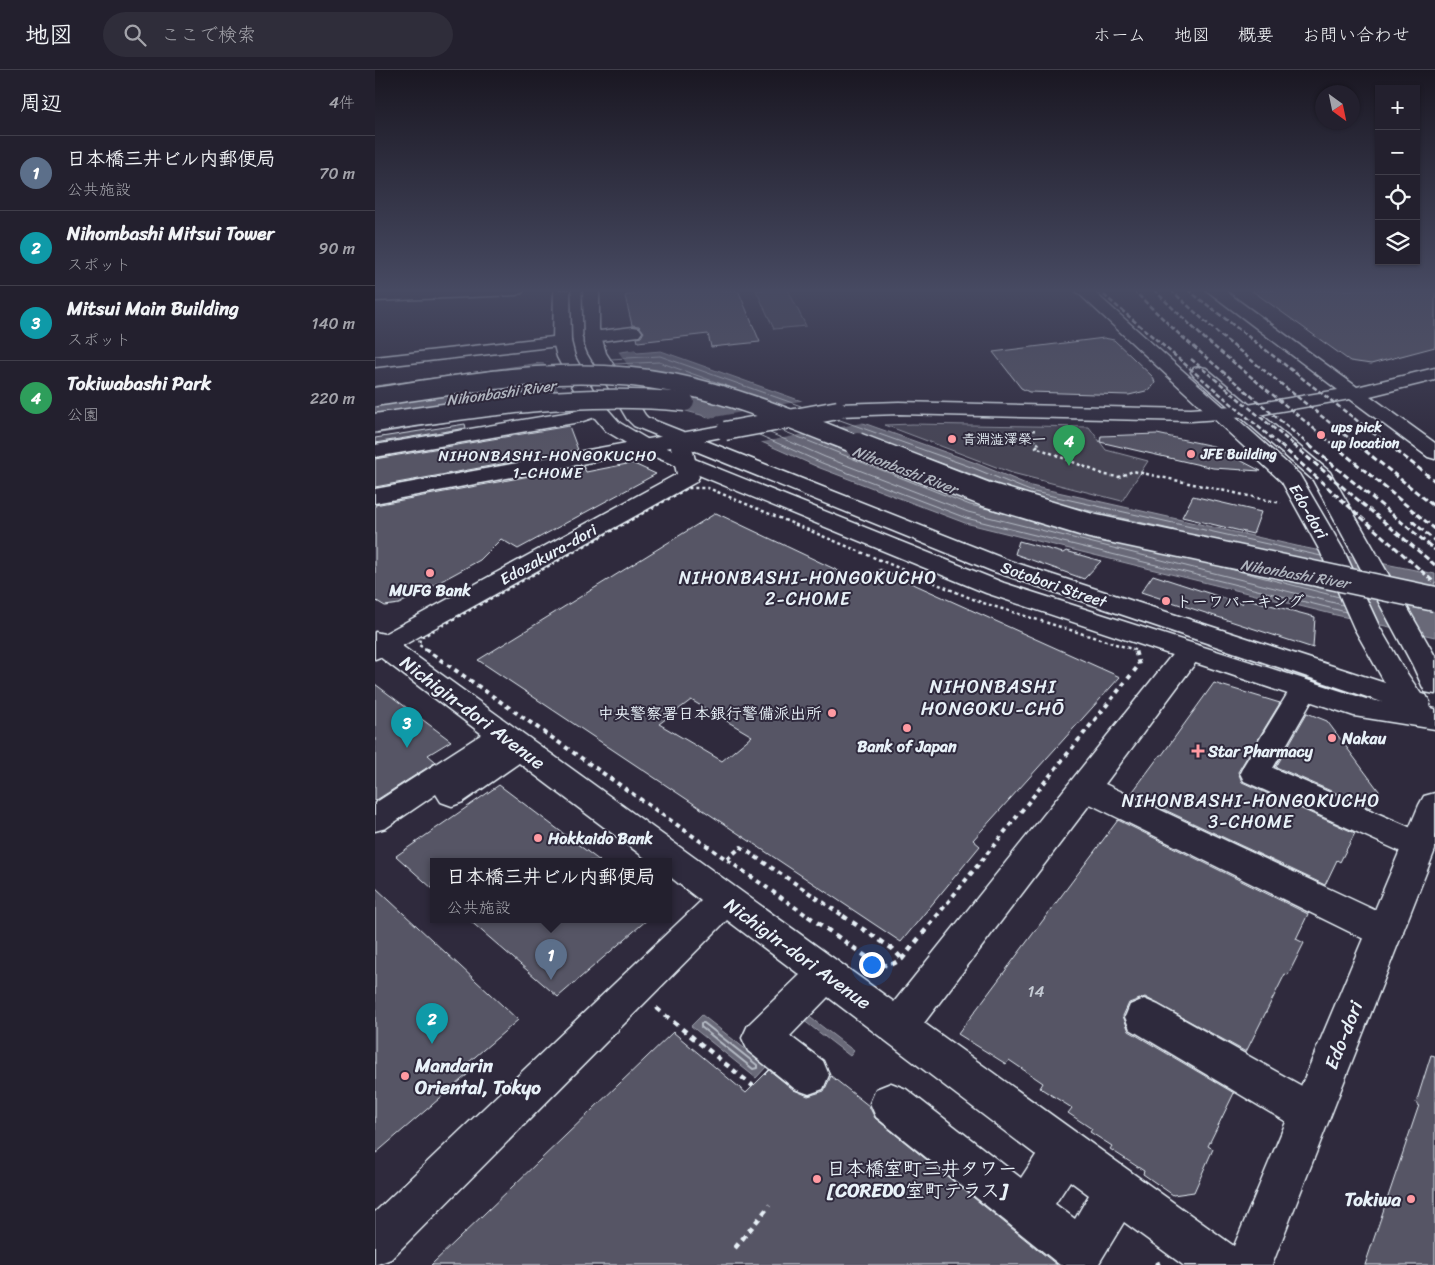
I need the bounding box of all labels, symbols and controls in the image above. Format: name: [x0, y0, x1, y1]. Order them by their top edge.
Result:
search box: [103, 12, 453, 57]
text: 地図: [25, 14, 73, 56]
text: ここで検索: [161, 18, 256, 51]
text: ホーム: [1093, 19, 1146, 51]
text: 地図: [1174, 19, 1210, 51]
text: 概要: [1238, 19, 1274, 51]
text: お問い合わせ: [1302, 19, 1410, 51]
icon: search: [121, 21, 149, 49]
text: 周辺: [20, 84, 62, 122]
north arrow: [1315, 85, 1360, 130]
map controls: [1375, 85, 1420, 265]
button: +: [1375, 85, 1420, 130]
text: 4件: [329, 88, 355, 117]
button: −: [1375, 130, 1420, 175]
text: 日本橋三井ビル内郵便局: [67, 142, 276, 175]
text: 1: [33, 159, 39, 188]
text: 70 m: [319, 159, 355, 188]
text: 公共施設: [67, 175, 131, 204]
button: locate: [1375, 175, 1420, 220]
text: Nihombashi Mitsui Tower: [67, 217, 274, 250]
button: layers: [1375, 220, 1420, 265]
text: 2: [31, 234, 41, 263]
text: 90 m: [319, 234, 355, 263]
text: スポット: [67, 250, 131, 279]
text: Mitsui Main Building: [67, 292, 239, 325]
text: 3: [32, 309, 40, 338]
text: 140 m: [312, 309, 355, 338]
text: スポット: [67, 325, 131, 354]
text: Tokiwabashi Park: [67, 367, 211, 400]
water label: Nihonbashi River: [445, 372, 560, 414]
text: 4: [31, 384, 41, 413]
text: 220 m: [310, 384, 355, 413]
text: 公園: [67, 400, 99, 429]
place label: ups pick up location: [1331, 415, 1400, 456]
pin: 4: [1053, 425, 1085, 466]
place label: 青淵澁澤榮一: [962, 427, 1046, 452]
marker: ups pick up location: [1315, 429, 1327, 441]
marker: 青淵澁澤榮一: [946, 433, 958, 445]
water label: Nihonbashi River: [849, 438, 964, 503]
place label: JFE Building: [1200, 442, 1278, 467]
district label: NIHONBASHI-HONGOKUCHO 1-CHOME: [439, 443, 657, 486]
marker: JFE Building: [1185, 448, 1197, 460]
street label: Edo-dori: [1281, 478, 1337, 545]
street label: Edozakura-dori: [494, 515, 603, 593]
water label: Nihonbashi River: [1239, 552, 1354, 597]
street label: Sotobori Street: [997, 553, 1111, 616]
district label: NIHONBASHI-HONGOKUCHO 2-CHOME: [679, 562, 937, 615]
marker: MUFG Bank: [424, 567, 436, 579]
place label: MUFG Bank: [388, 576, 471, 605]
place label: トーワパーキング: [1176, 587, 1304, 616]
marker: トーワパーキング: [1160, 595, 1172, 607]
street label: Nichigin-dori Avenue: [393, 646, 553, 778]
district label: NIHONBASHI HONGOKU-CHŌ: [921, 670, 1065, 725]
place label: 中央警察署日本銀行警備派出所: [598, 699, 822, 728]
pin: 3: [391, 707, 423, 748]
marker: 中央警察署日本銀行警備派出所: [826, 707, 838, 719]
marker: Bank of Japan: [901, 722, 913, 734]
place label: Nakau: [1341, 724, 1387, 753]
place label: Bank of Japan: [857, 732, 957, 761]
marker: Nakau: [1326, 732, 1338, 744]
place label: Star Pharmacy: [1207, 737, 1313, 766]
marker: Star Pharmacy: [1192, 745, 1204, 757]
district label: NIHONBASHI-HONGOKUCHO 3-CHOME: [1122, 785, 1380, 838]
place label: Hokkaido Bank: [547, 824, 653, 853]
marker: Hokkaido Bank: [532, 832, 544, 844]
popup: [430, 858, 672, 923]
text: 日本橋三井ビル内郵便局: [447, 860, 655, 893]
street label: Nichigin-dori Avenue: [717, 889, 878, 1018]
text: 公共施設: [447, 893, 511, 922]
pin: 1: [535, 939, 567, 980]
your location: [859, 952, 885, 978]
house number: 14: [1028, 977, 1044, 1006]
street label: Edo-dori: [1315, 995, 1372, 1075]
pin: 2: [416, 1003, 448, 1044]
place label: Mandarin Oriental, Tokyo: [414, 1049, 541, 1104]
marker: Mandarin Oriental, Tokyo: [399, 1070, 411, 1082]
place label: 日本橋室町三井タワー [COREDO室町テラス]: [826, 1152, 1017, 1207]
marker: 日本橋室町三井タワー [COREDO室町テラス]: [811, 1173, 823, 1185]
place label: Tokiwa: [1344, 1183, 1401, 1216]
marker: Tokiwa: [1405, 1193, 1417, 1205]

